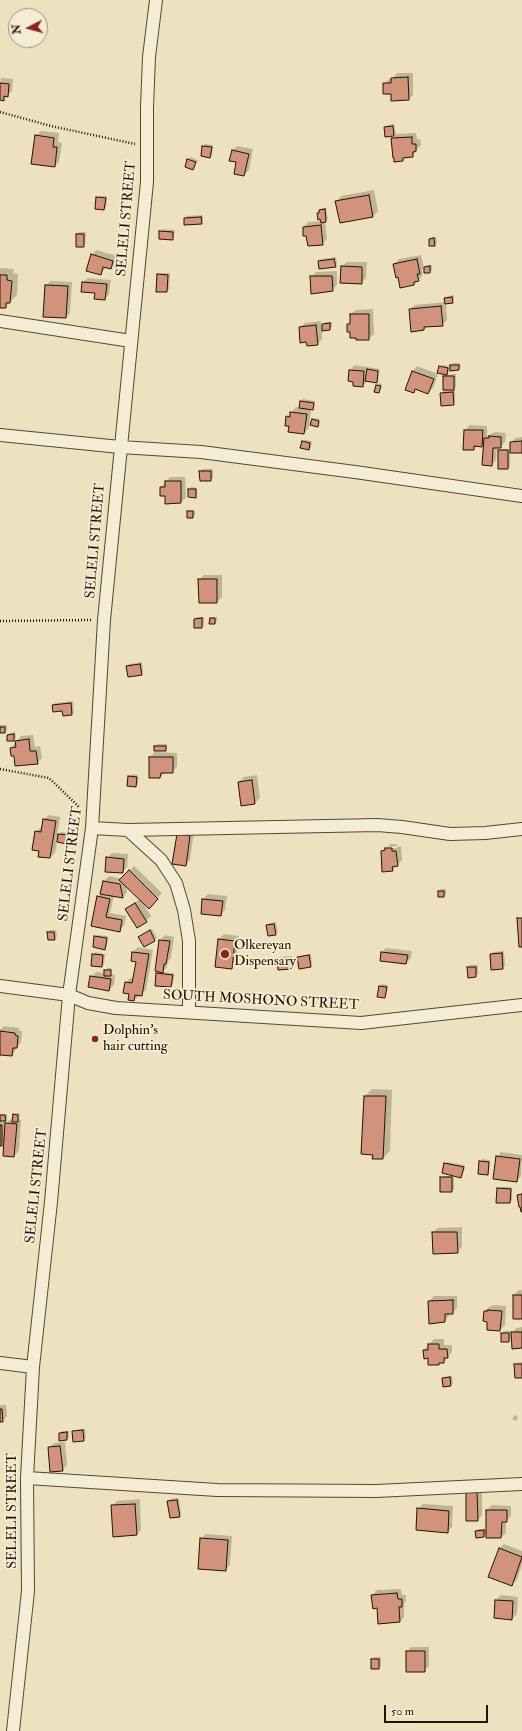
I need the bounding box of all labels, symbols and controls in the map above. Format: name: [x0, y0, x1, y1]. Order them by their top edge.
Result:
north arrow: [8, 8, 48, 48]
text: N: [10, 24, 24, 35]
street label: SELELI STREET: [114, 161, 140, 277]
street label: SELELI STREET: [83, 483, 109, 599]
street label: SELELI STREET: [56, 806, 86, 922]
place label: Olkereyan Dispensary: [234, 938, 296, 970]
marker: Olkereyan Dispensary: [219, 948, 231, 960]
street label: SOUTH MOSHONO STREET: [163, 987, 359, 1015]
place label: Dolphin's hair cutting: [103, 1023, 168, 1056]
marker: Dolphin's hair cutting: [90, 1034, 100, 1044]
street label: SELELI STREET: [23, 1128, 51, 1244]
street label: SELELI STREET: [5, 1453, 21, 1569]
scale bar: [386, 1697, 490, 1723]
text: 50 m: [391, 1704, 414, 1719]

